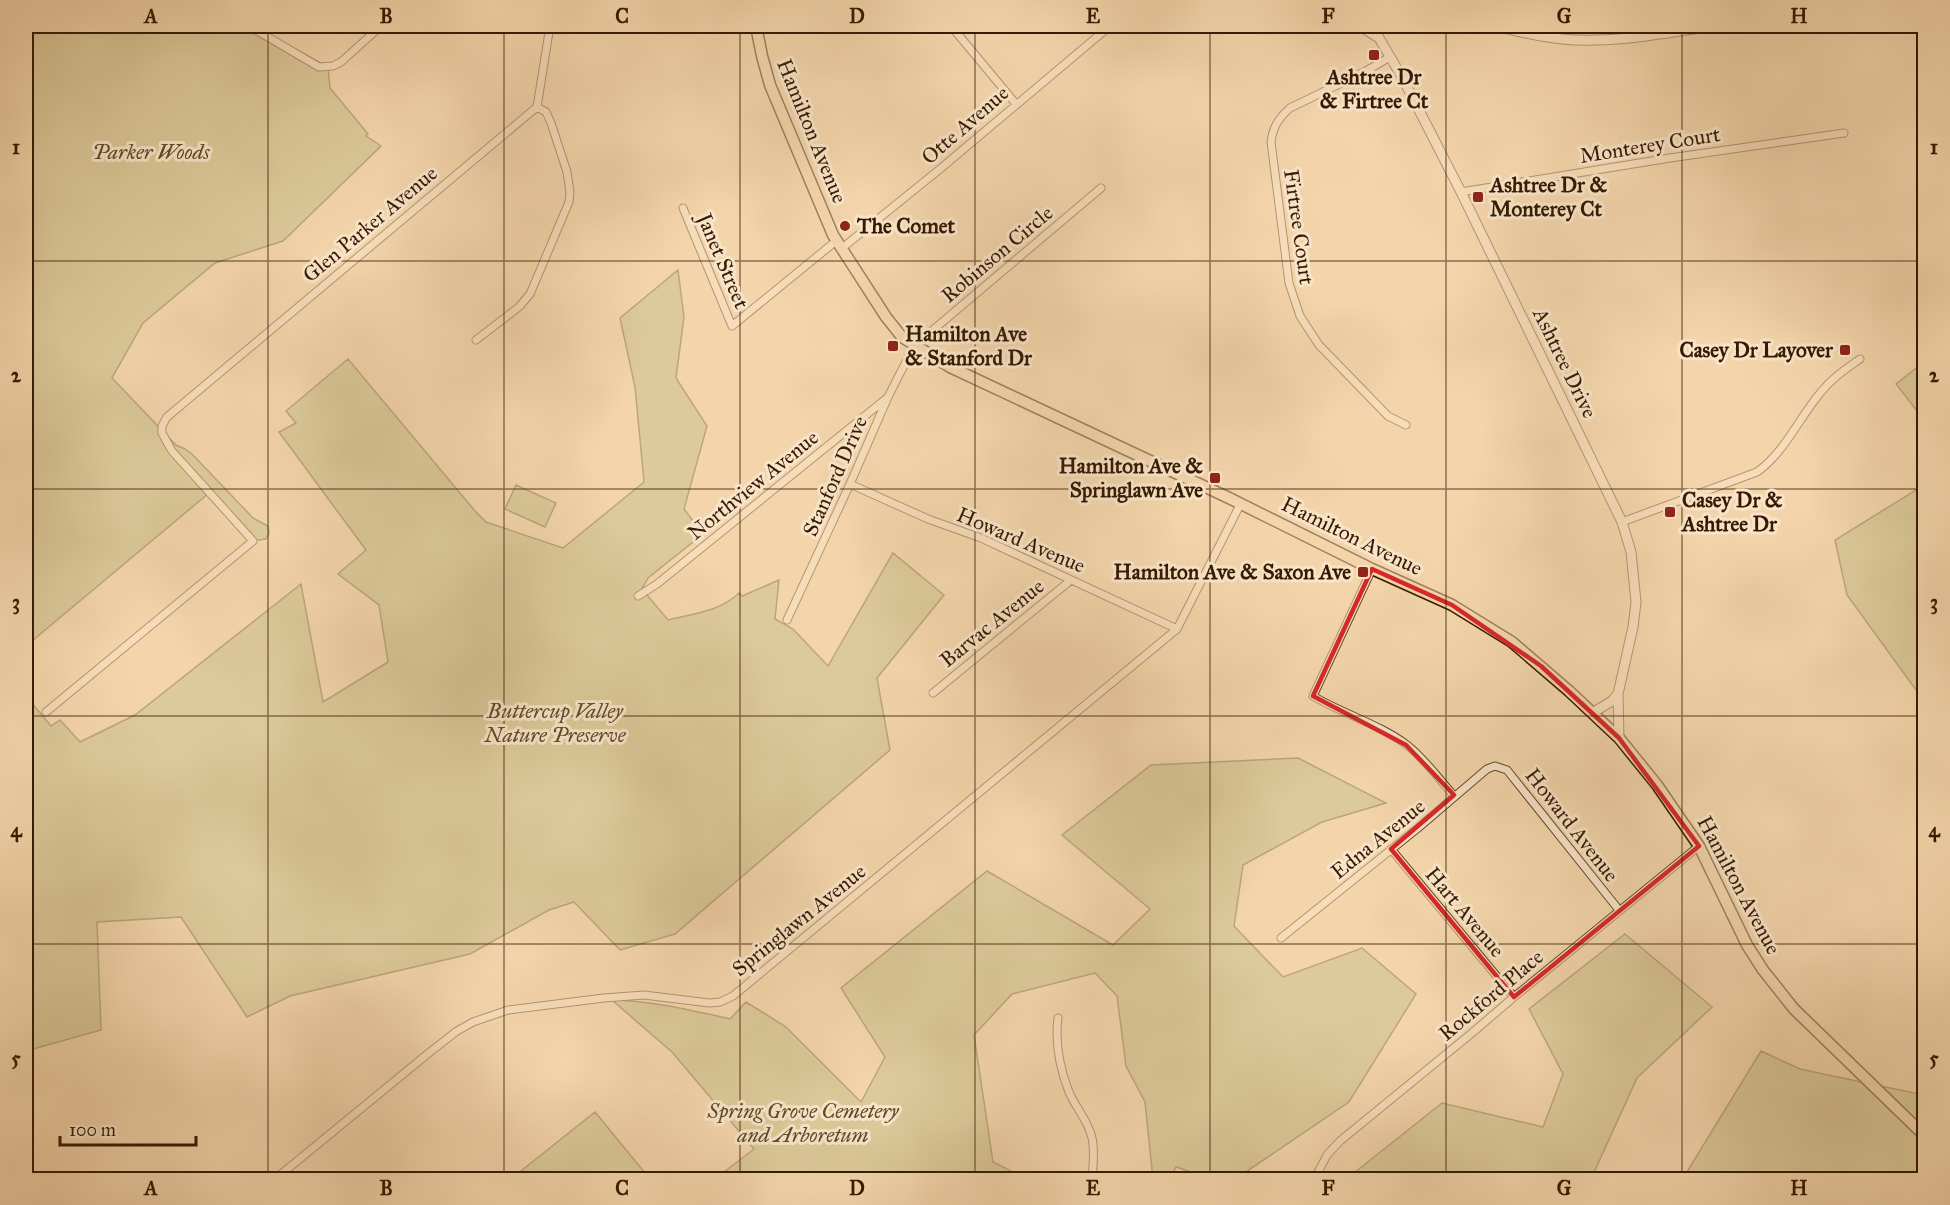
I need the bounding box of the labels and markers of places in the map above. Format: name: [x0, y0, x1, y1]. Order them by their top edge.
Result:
marker: Ashtree Dr & Firtree Ct: [1367, 48, 1381, 62]
place label: Ashtree Dr & Firtree Ct: [1320, 64, 1429, 114]
place label: Ashtree Dr & Monterey Ct: [1488, 172, 1608, 222]
marker: Ashtree Dr & Monterey Ct: [1471, 190, 1485, 204]
place label: The Comet: [856, 213, 956, 239]
marker: The Comet: [838, 219, 852, 233]
place label: Hamilton Ave & Stanford Dr: [905, 321, 1033, 371]
place label: Casey Dr Layover: [1679, 337, 1834, 363]
marker: Hamilton Ave & Stanford Dr: [886, 339, 900, 353]
marker: Casey Dr Layover: [1838, 343, 1852, 357]
place label: Hamilton Ave & Springlawn Ave: [1059, 453, 1203, 503]
marker: Hamilton Ave & Springlawn Ave: [1208, 471, 1222, 485]
place label: Casey Dr & Ashtree Dr: [1680, 487, 1783, 537]
marker: Casey Dr & Ashtree Dr: [1663, 505, 1677, 519]
place label: Hamilton Ave & Saxon Ave: [1114, 559, 1351, 585]
marker: Hamilton Ave & Saxon Ave: [1356, 565, 1370, 579]

